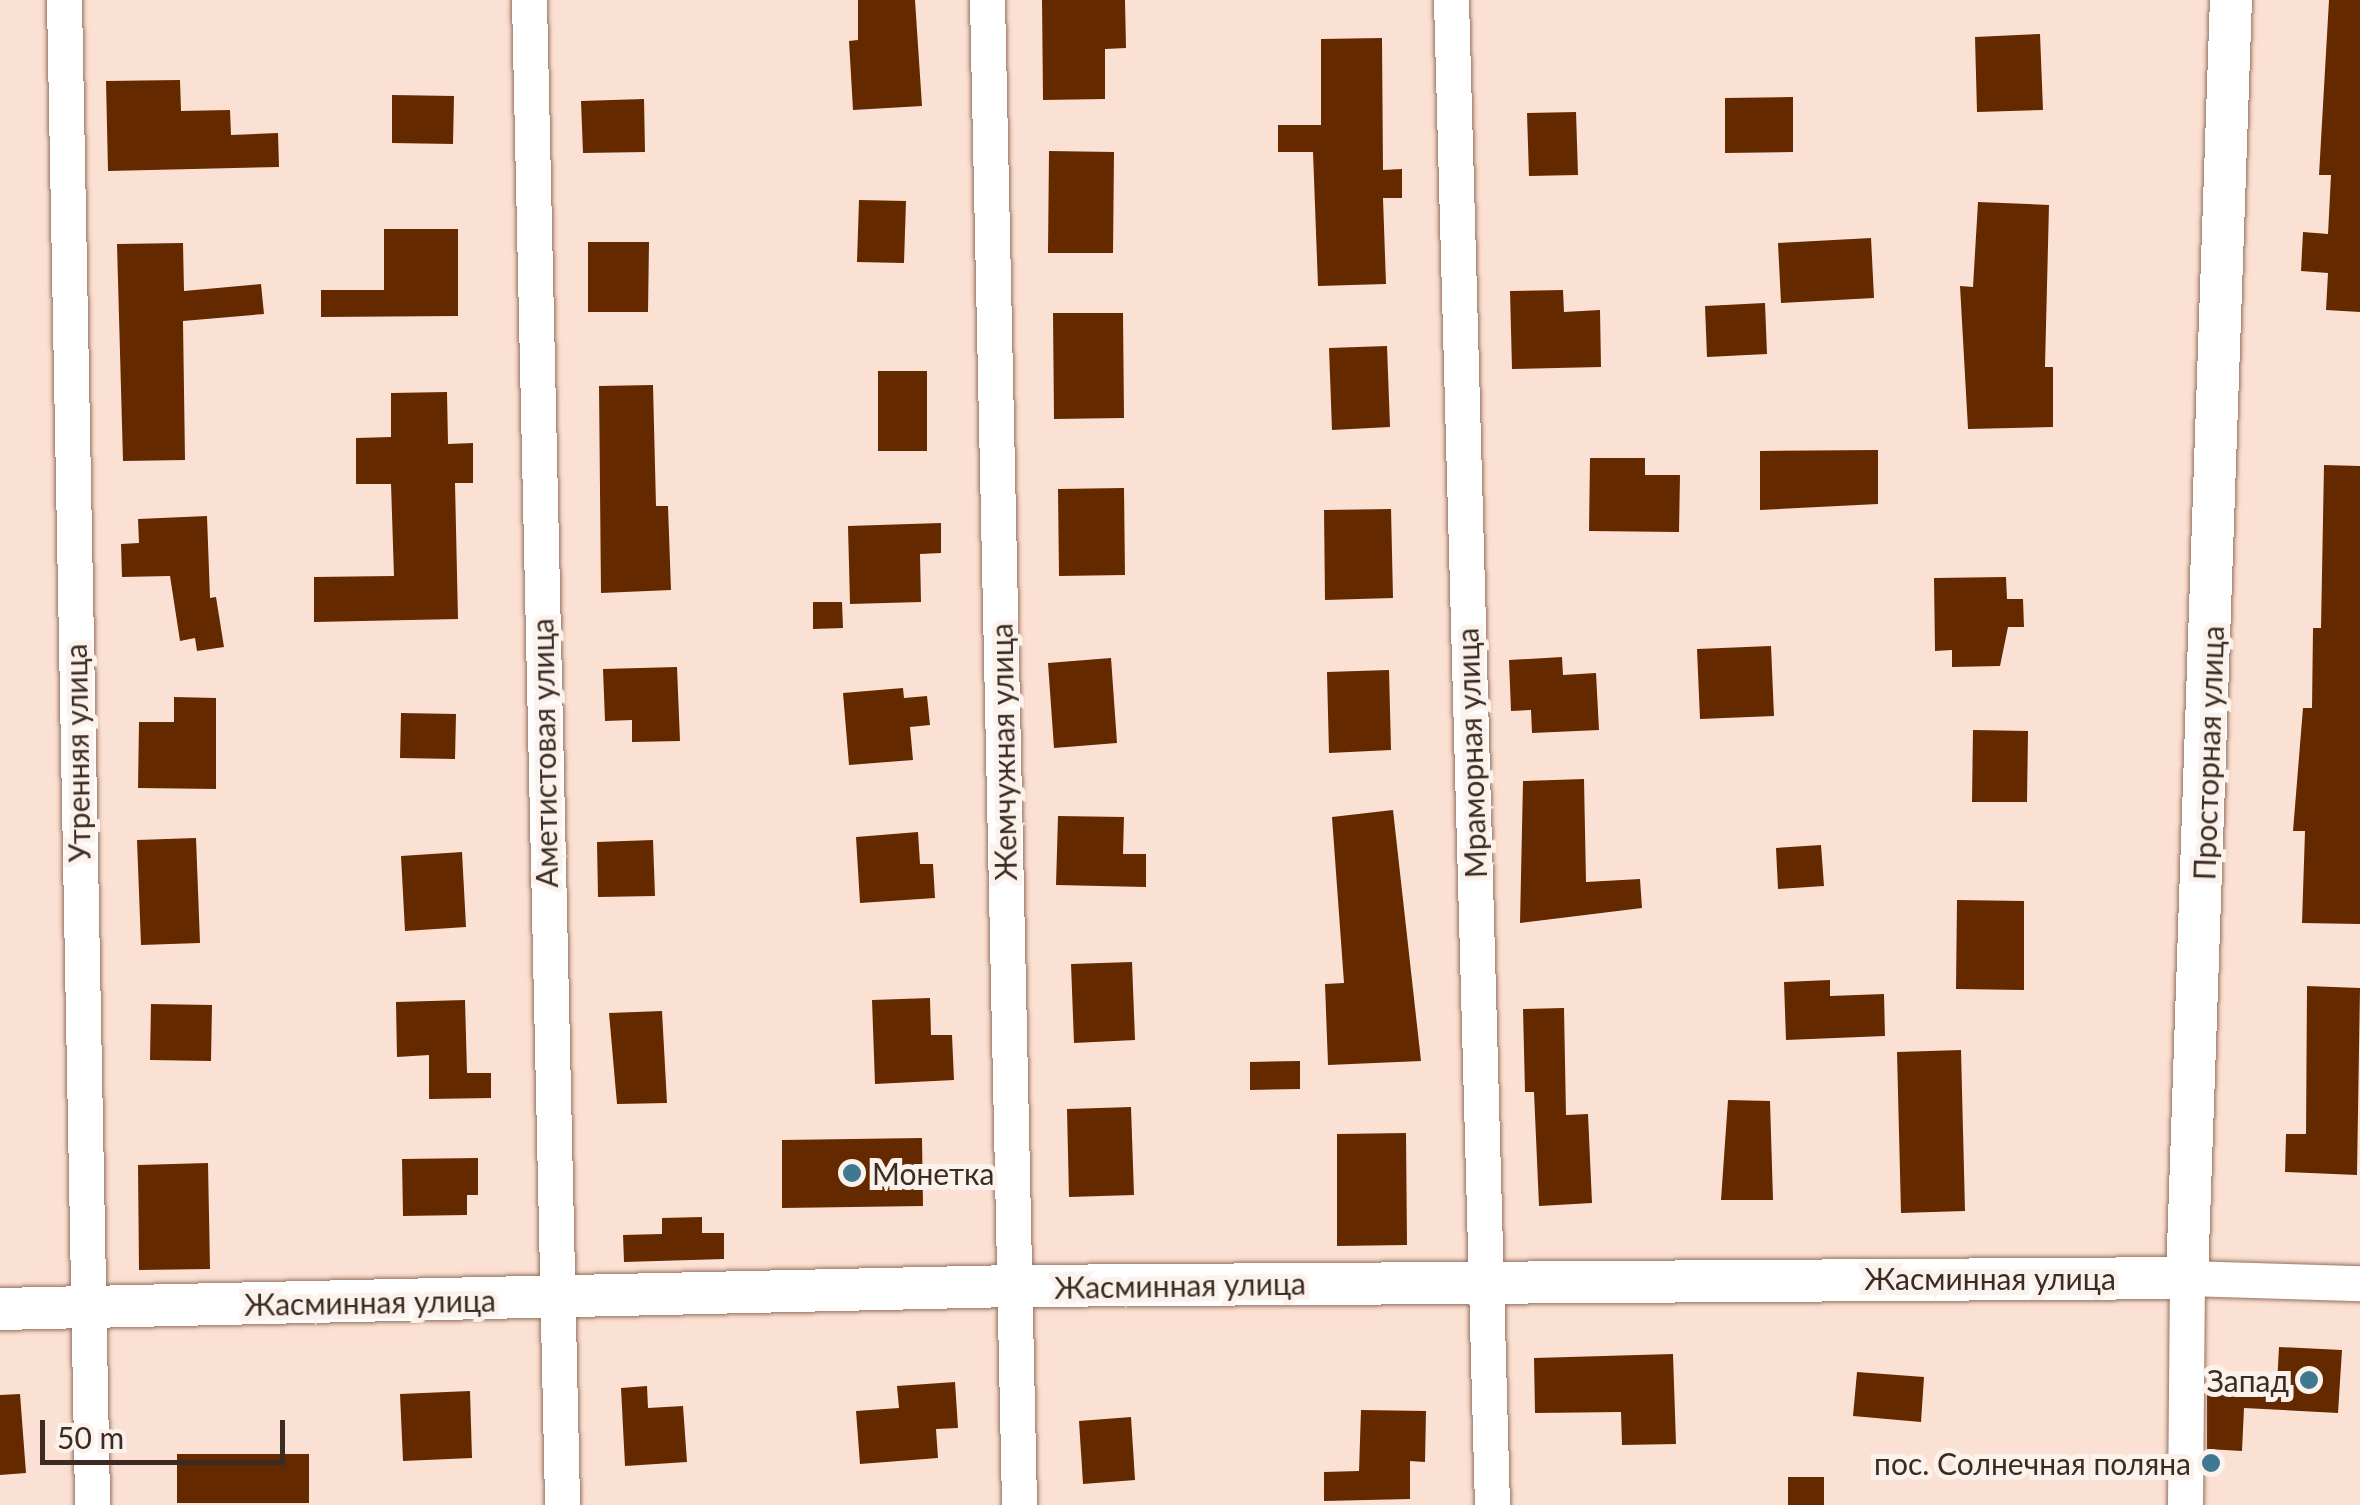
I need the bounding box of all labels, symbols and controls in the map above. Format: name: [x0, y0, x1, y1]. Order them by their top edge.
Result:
street label: Аметистовая улица: [524, 618, 564, 888]
street label: Жемчужная улица: [983, 623, 1023, 881]
street label: Просторная улица: [2186, 625, 2230, 881]
street label: Мраморная улица: [1449, 627, 1493, 879]
street label: Утренняя улица: [57, 643, 97, 863]
place label: Монетка: [872, 1155, 995, 1191]
marker: Монетка: [841, 1162, 863, 1184]
street label: Жасминная улица: [1864, 1260, 2116, 1296]
street label: Жасминная улица: [1054, 1265, 1306, 1305]
street label: Жасминная улица: [244, 1282, 496, 1322]
place label: Запад: [2207, 1362, 2289, 1398]
marker: Запад: [2298, 1369, 2320, 1391]
scale bar: [45, 1400, 290, 1462]
text: 50 m: [57, 1419, 124, 1455]
place label: пос. Солнечная поляна: [1874, 1445, 2191, 1481]
marker: пос. Солнечная поляна: [2200, 1452, 2222, 1474]

